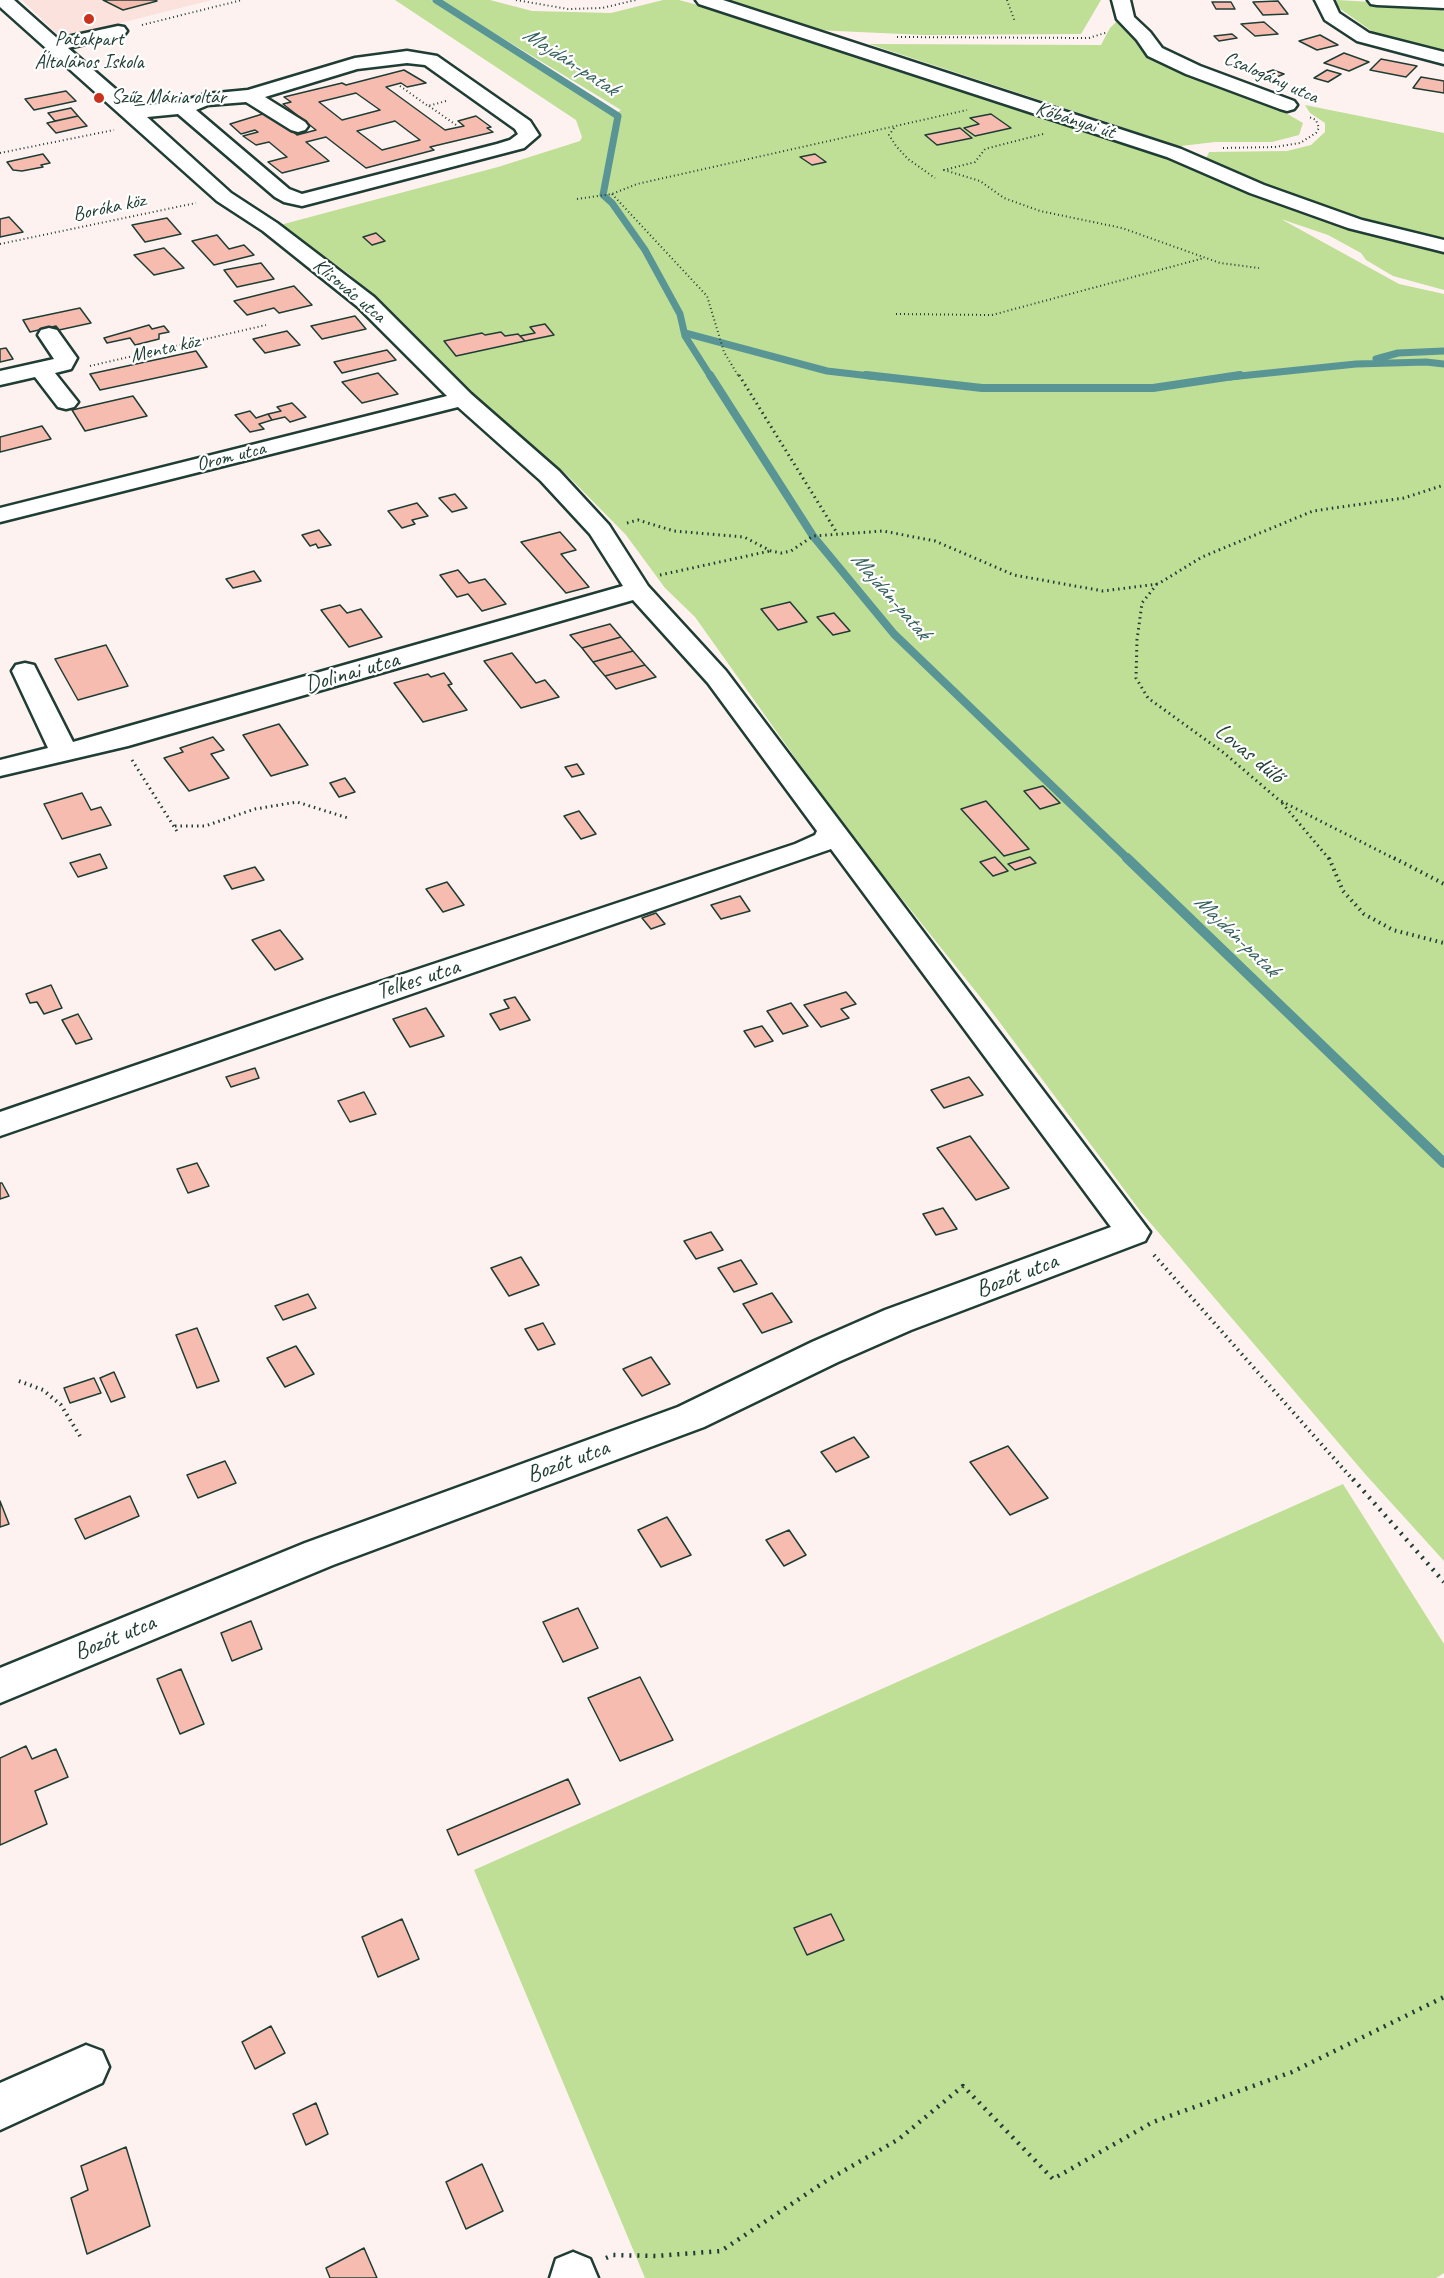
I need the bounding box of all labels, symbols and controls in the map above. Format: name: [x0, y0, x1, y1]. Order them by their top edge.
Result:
marker: Patakpart Általános Iskola: [82, 12, 96, 26]
water label: Majdán-patak: [518, 22, 622, 102]
place label: Patakpart Általános Iskola: [35, 28, 143, 75]
street label: Csalogány utca: [1220, 47, 1322, 109]
place label: Szűz Mária oltár: [111, 86, 226, 110]
marker: Szűz Mária oltár: [92, 91, 106, 105]
street label: Kőbányai út: [1032, 97, 1118, 145]
street label: Boróka köz: [71, 189, 147, 227]
street label: Klisovác utca: [308, 254, 390, 328]
street label: Menta köz: [128, 329, 202, 369]
street label: Orom utca: [194, 437, 268, 477]
water label: Majdán-patak: [845, 547, 935, 645]
street label: Dolinai utca: [301, 646, 403, 700]
street label: Lovas dűlő: [1208, 717, 1290, 791]
water label: Majdán-patak: [1188, 889, 1284, 983]
street label: Telkes utca: [372, 953, 464, 1007]
street label: Bozót utca: [972, 1247, 1062, 1305]
street label: Bozót utca: [523, 1434, 613, 1490]
street label: Bozót utca: [70, 1609, 160, 1667]

